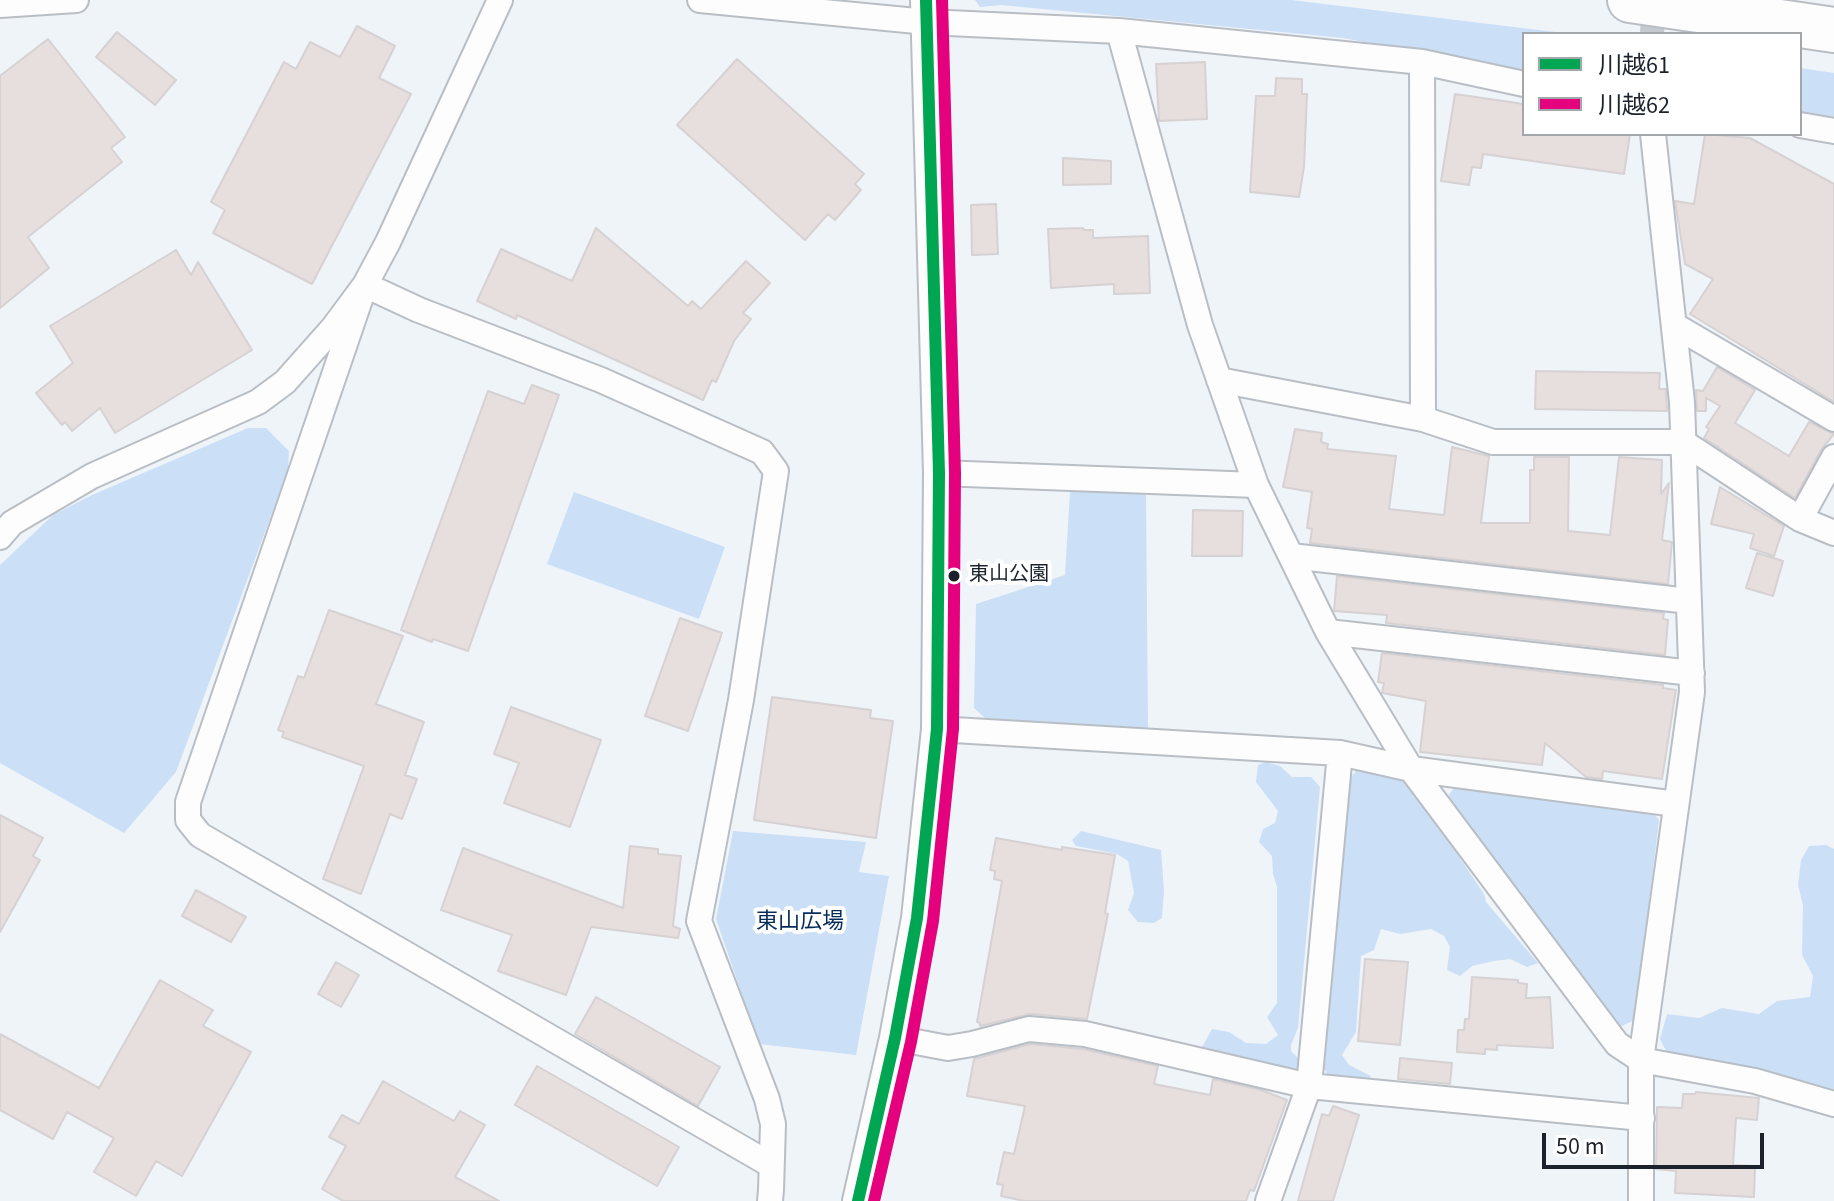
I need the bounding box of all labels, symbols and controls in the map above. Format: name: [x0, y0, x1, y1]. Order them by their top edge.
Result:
legend: [1522, 32, 1802, 136]
text: 川越61: [1598, 48, 1670, 83]
text: 川越62: [1598, 88, 1670, 123]
place label: 東山公園: [969, 564, 1049, 588]
marker: 東山公園: [946, 568, 962, 584]
park label: 東山広場: [756, 910, 844, 936]
scale bar: [1546, 1117, 1768, 1167]
text: 50 m: [1556, 1129, 1605, 1164]

